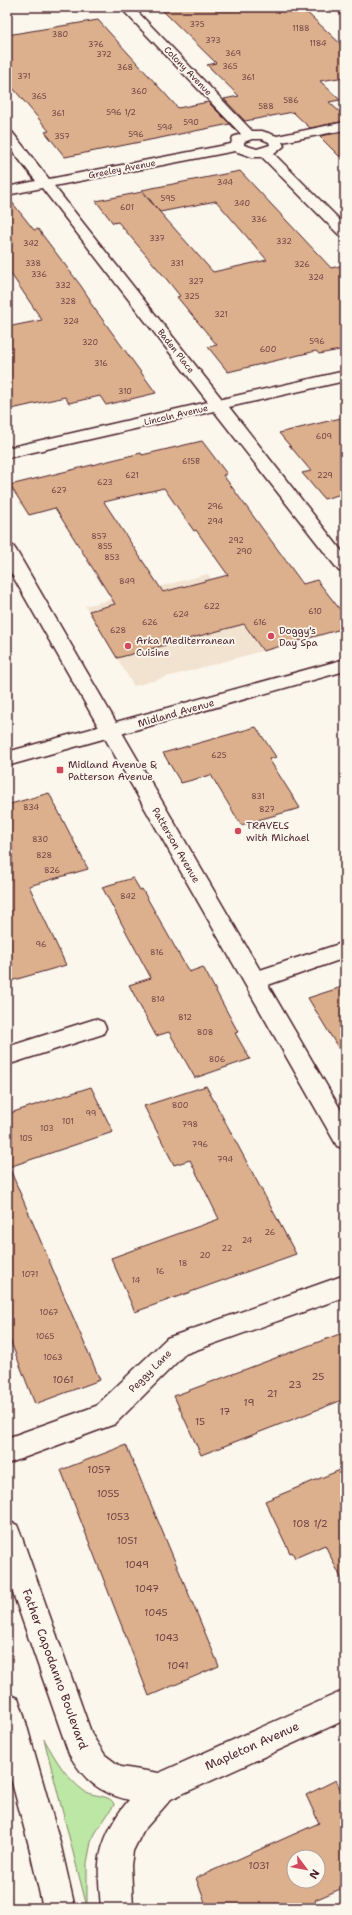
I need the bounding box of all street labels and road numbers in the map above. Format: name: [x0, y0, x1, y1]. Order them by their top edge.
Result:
street label: Colony Avenue: [161, 44, 215, 98]
street label: Greeley Avenue: [87, 157, 157, 181]
street label: Baden Place: [155, 326, 197, 376]
street label: Lincoln Avenue: [143, 402, 209, 428]
street label: Midland Avenue: [136, 696, 216, 730]
street label: Patterson Avenue: [149, 805, 203, 885]
street label: Peggy Lane: [126, 1347, 174, 1395]
street label: Father Capodanno Boulevard: [18, 1587, 92, 1752]
street label: Mapleton Avenue: [202, 1718, 302, 1774]

